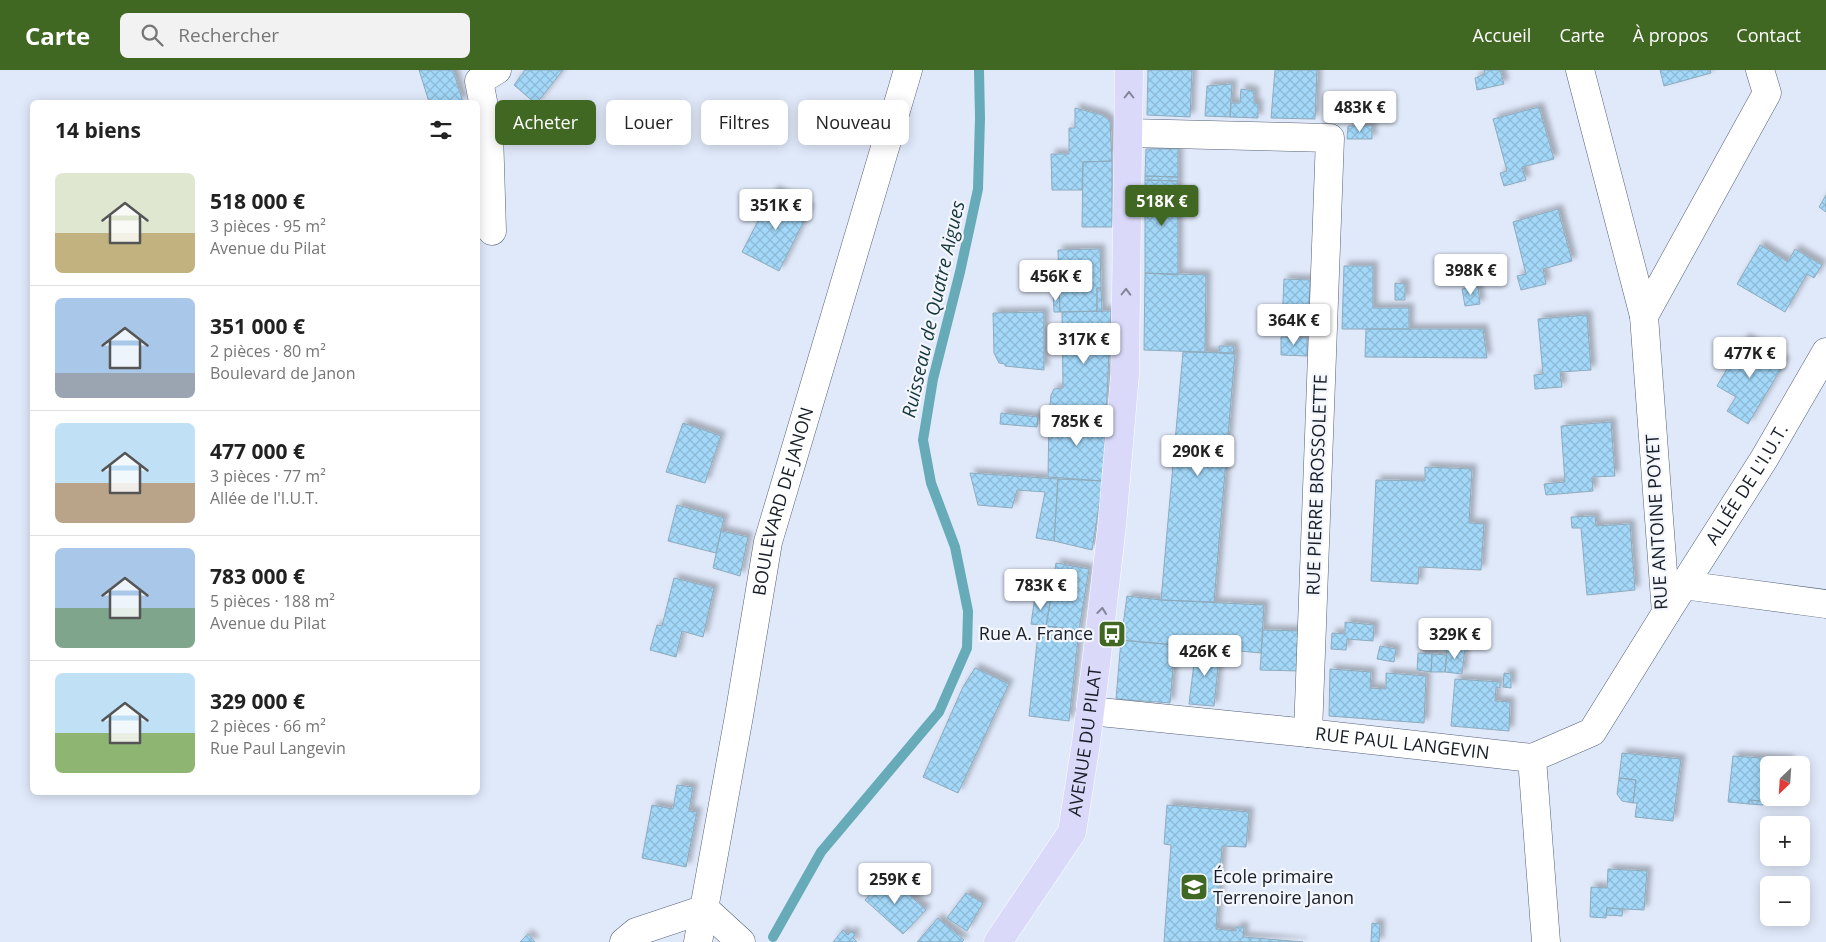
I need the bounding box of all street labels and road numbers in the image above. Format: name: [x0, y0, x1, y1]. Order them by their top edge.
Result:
street label: RUE PIERRE BROSSOLETTE: [1300, 374, 1332, 596]
street label: BOULEVARD DE JANON: [746, 404, 818, 597]
street label: ALLÉE DE L'I.U.T.: [1700, 419, 1793, 549]
street label: RUE ANTOINE POYET: [1639, 434, 1673, 610]
street label: AVENUE DU PILAT: [1062, 665, 1107, 818]
street label: RUE PAUL LANGEVIN: [1314, 721, 1491, 764]

